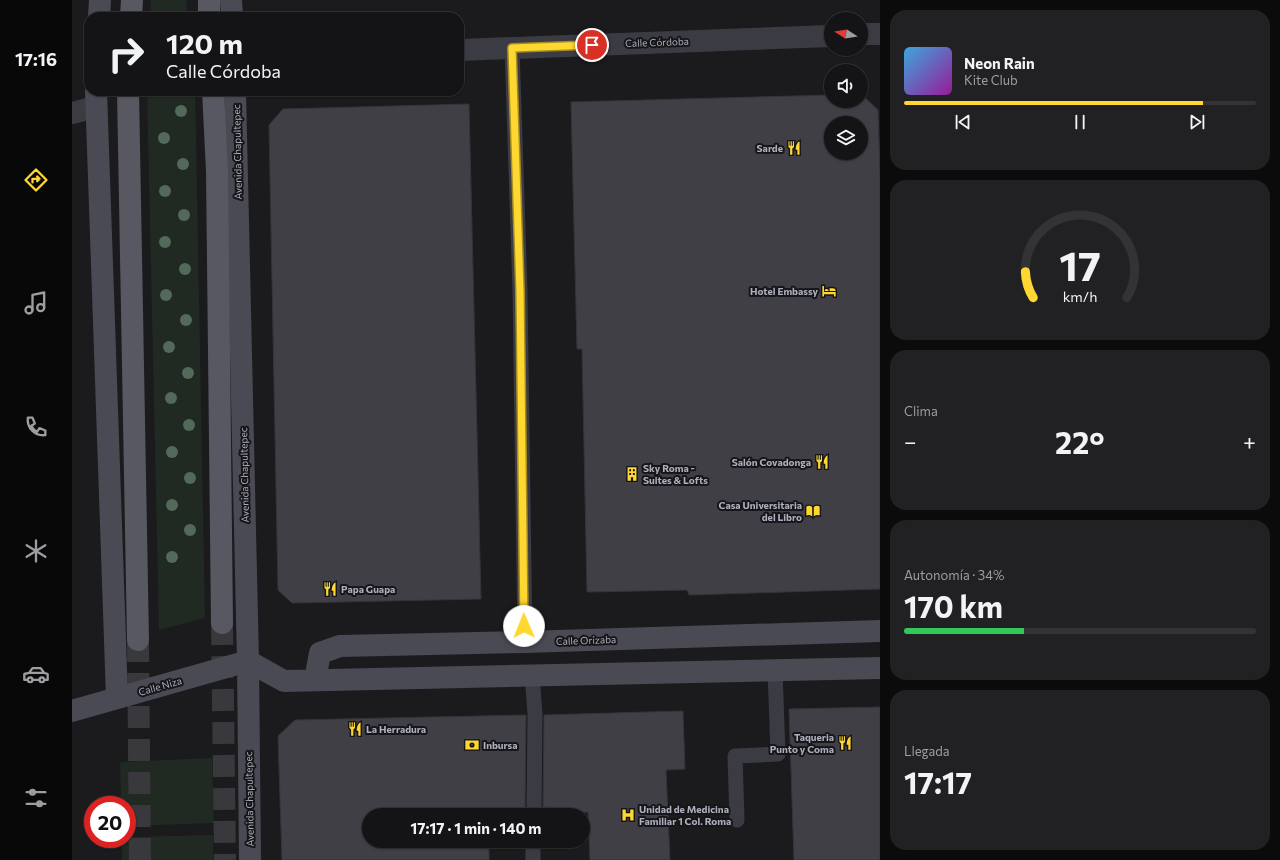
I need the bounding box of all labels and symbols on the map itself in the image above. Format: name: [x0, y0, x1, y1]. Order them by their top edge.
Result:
north arrow: [824, 12, 868, 56]
pin: [575, 28, 609, 62]
street label: Calle Córdoba: [625, 35, 689, 49]
street label: Avenida Chapultepec: [230, 104, 244, 200]
restaurant icon: Sarde: [786, 140, 802, 156]
place label: Sarde: [757, 142, 783, 154]
hotel icon: Hotel Embassy: [821, 283, 837, 299]
place label: Hotel Embassy: [750, 285, 819, 297]
street label: Avenida Chapultepec: [237, 427, 251, 523]
restaurant icon: Salón Covadonga: [814, 454, 830, 470]
place label: Salón Covadonga: [732, 456, 811, 468]
place label: Sky Roma - Suites & Lofts: [643, 462, 708, 486]
building icon: Sky Roma - Suites & Lofts: [624, 466, 640, 482]
place label: Casa Universitaria del Libro: [719, 499, 802, 523]
library icon: Casa Universitaria del Libro: [805, 503, 821, 519]
restaurant icon: Papa Guapa: [322, 581, 338, 597]
place label: Papa Guapa: [341, 583, 395, 595]
position arrow: [503, 605, 545, 647]
street label: Calle Orizaba: [556, 633, 616, 647]
street label: Calle Niza: [137, 674, 183, 698]
restaurant icon: La Herradura: [347, 721, 363, 737]
place label: La Herradura: [366, 723, 426, 735]
place label: Taqueria Punto y Coma: [770, 731, 834, 755]
restaurant icon: Taqueria Punto y Coma: [837, 735, 853, 751]
bank icon: Inbursa: [464, 737, 480, 753]
place label: Inbursa: [483, 739, 517, 751]
street label: Avenida Chapultepec: [242, 751, 256, 847]
speed limit sign: 20: [84, 796, 136, 848]
place label: Unidad de Medicina Familiar 1 Col. Roma: [639, 803, 731, 827]
hospital icon: Unidad de Medicina Familiar 1 Col. Roma: [620, 807, 636, 823]

